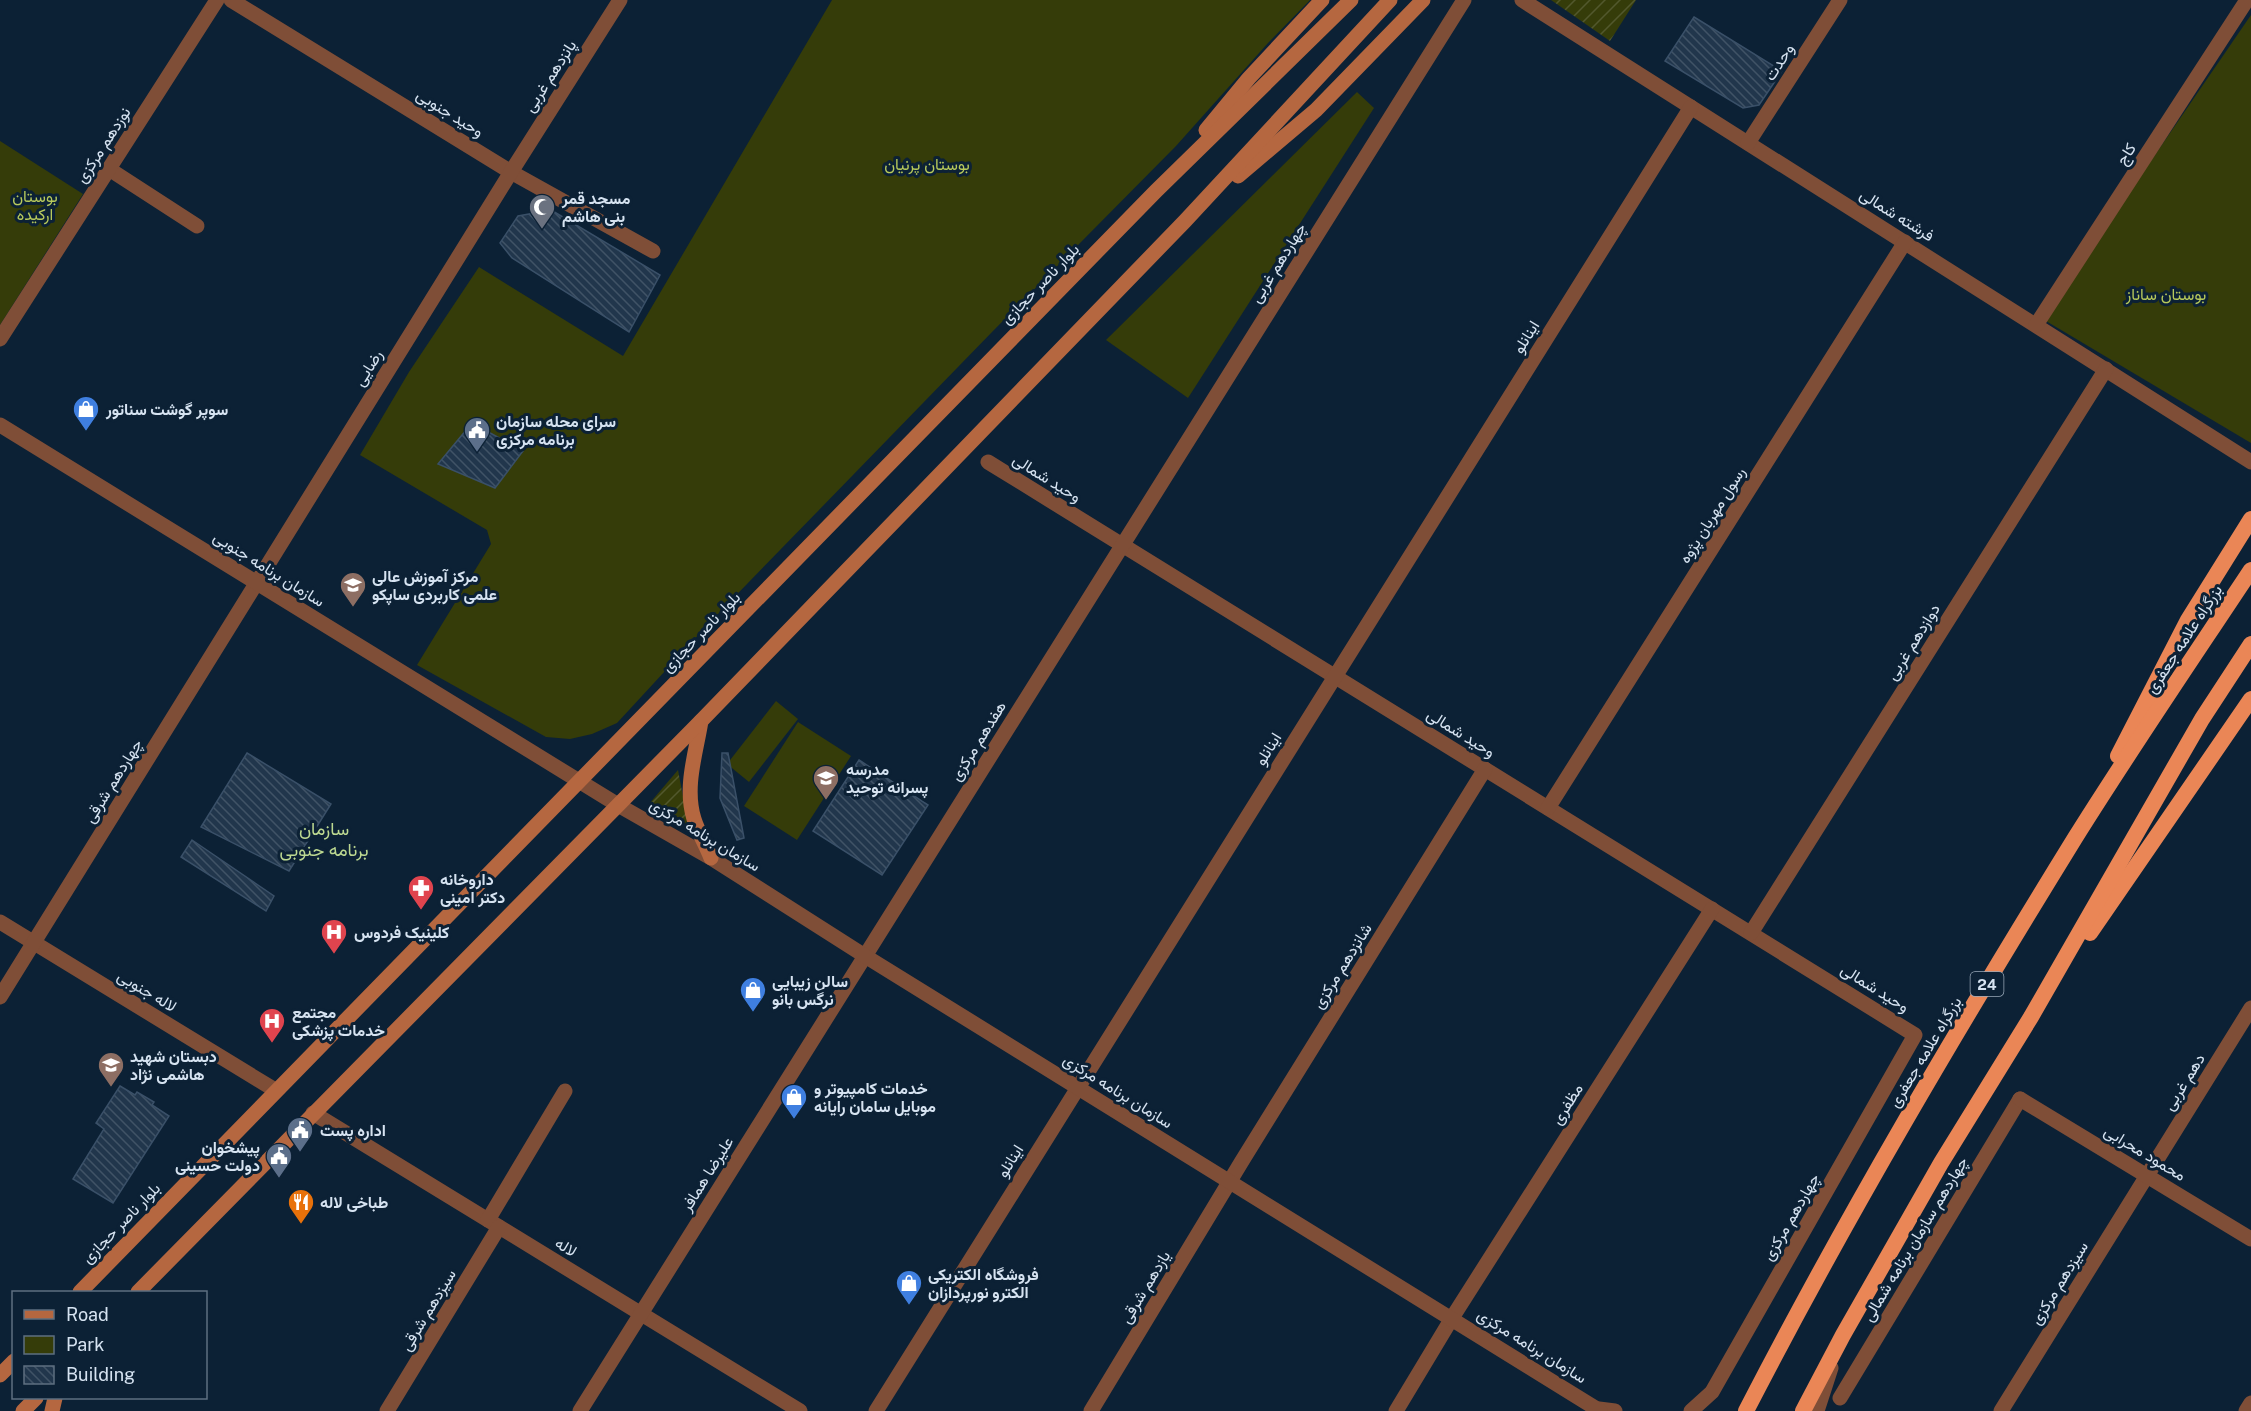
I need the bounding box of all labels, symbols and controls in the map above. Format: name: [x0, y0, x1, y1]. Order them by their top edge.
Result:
street label: پانزدهم غربی: [520, 36, 582, 117]
street label: وحدت: [1760, 40, 1799, 85]
street label: وحید جنوبی: [412, 85, 487, 142]
street label: نوزدهم مرکزی: [71, 104, 135, 187]
street label: کاج: [2112, 140, 2142, 169]
park label: بوستان پرنیان: [884, 155, 970, 176]
street label: فرشته شمالی: [1856, 185, 1938, 246]
park label: بوستان ارکیده: [12, 187, 58, 225]
place label: مسجد قمر بنی هاشم: [561, 189, 631, 227]
mosque icon: مسجد قمر بنی هاشم: [527, 192, 557, 230]
street label: چهاردهم غربی: [1246, 219, 1312, 308]
street label: بلوار ناصر حجازی: [997, 240, 1084, 329]
park label: بوستان ساناز: [2125, 285, 2206, 305]
street label: اینانلو: [1509, 317, 1544, 357]
street label: رضایی: [350, 346, 387, 390]
shop icon: سوپر گوشت سناتور: [71, 394, 101, 432]
place label: سوپر گوشت سناتور: [105, 400, 228, 421]
place label: سرای محله سازمان برنامه مرکزی: [496, 412, 616, 450]
public building icon: سرای محله سازمان برنامه مرکزی: [462, 415, 492, 453]
street label: وحید شمالی: [1009, 450, 1085, 507]
street label: رسول مهربان پژوه: [1675, 463, 1751, 568]
street label: سازمان برنامه جنوبی: [209, 527, 328, 612]
place label: مرکز آموزش عالی علمی کاربردی ساپکو: [372, 567, 497, 606]
school or university icon: مرکز آموزش عالی علمی کاربردی ساپکو: [338, 570, 368, 608]
street label: بزرگراه علامه جعفری: [2142, 581, 2227, 698]
street label: بلوار ناصر حجازی: [658, 588, 745, 677]
street label: دوازدهم غربی: [1882, 600, 1945, 684]
street label: هفدهم مرکزی: [946, 698, 1011, 785]
street label: وحید شمالی: [1423, 705, 1499, 762]
street label: اینانلو: [1251, 729, 1286, 769]
street label: چهاردهم شرقی: [80, 735, 148, 828]
place label: مدرسه پسرانه توحید: [846, 760, 929, 799]
school or university icon: مدرسه پسرانه توحید: [811, 763, 841, 801]
street label: سازمان برنامه مرکزی: [646, 795, 764, 876]
district label: سازمان برنامه جنوبی: [280, 818, 368, 861]
place label: داروخانه دکتر امینی: [440, 870, 505, 908]
pharmacy icon: داروخانه دکتر امینی: [406, 873, 436, 911]
hospital icon: کلینیک فردوس: [319, 917, 349, 955]
street label: شانزدهم مرکزی: [1308, 920, 1377, 1013]
place label: کلینیک فردوس: [354, 923, 449, 943]
street label: وحید شمالی: [1837, 960, 1913, 1017]
street label: لاله جنوبی: [113, 966, 180, 1017]
place label: سالن زیبایی نرگس بانو: [772, 972, 848, 1010]
road number: 24: [1970, 972, 2004, 996]
shop icon: سالن زیبایی نرگس بانو: [738, 975, 768, 1013]
street label: بزرگراه علامه جعفری: [1884, 993, 1966, 1111]
place label: مجتمع خدمات پزشکی: [292, 1003, 385, 1042]
hospital icon: مجتمع خدمات پزشکی: [257, 1006, 287, 1044]
place label: دبستان شهید هاشمی نژاد: [130, 1047, 217, 1085]
school or university icon: دبستان شهید هاشمی نژاد: [96, 1050, 126, 1088]
street label: سازمان برنامه مرکزی: [1059, 1050, 1176, 1133]
street label: دهم غربی: [2159, 1050, 2210, 1115]
place label: خدمات کامپیوتر و موبایل سامان رایانه: [814, 1079, 936, 1117]
street label: مظفری: [1547, 1080, 1588, 1129]
shop icon: خدمات کامپیوتر و موبایل سامان رایانه: [779, 1082, 809, 1120]
public building icon: اداره پست: [285, 1115, 315, 1153]
place label: اداره پست: [320, 1121, 386, 1142]
street label: محمود محرابی: [2100, 1121, 2189, 1186]
street label: علیرضا همافر: [676, 1133, 738, 1216]
place label: پیشخوان دولت حسینی: [175, 1138, 260, 1176]
public building icon: پیشخوان دولت حسینی: [264, 1141, 294, 1179]
street label: اینانلو: [993, 1141, 1028, 1181]
street label: چهاردهم سازمان برنامه شمالی: [1858, 1153, 1974, 1326]
street label: چهاردهم مرکزی: [1758, 1170, 1826, 1265]
street label: بلوار ناصر حجازی: [78, 1179, 165, 1268]
restaurant icon: طباخی لاله: [286, 1187, 316, 1225]
place label: طباخی لاله: [320, 1193, 388, 1212]
street label: لاله: [552, 1233, 580, 1261]
street label: سیزدهم مرکزی: [2026, 1238, 2093, 1329]
street label: یازدهم شرقی: [1116, 1247, 1175, 1327]
place label: فروشگاه الکتریکی الکترو نورپردازان: [928, 1265, 1039, 1304]
street label: سیزدهم شرقی: [396, 1266, 461, 1355]
shop icon: فروشگاه الکتریکی الکترو نورپردازان: [894, 1268, 924, 1306]
legend: [12, 1291, 207, 1399]
text: Road: [66, 1304, 109, 1325]
street label: سازمان برنامه مرکزی: [1473, 1305, 1590, 1388]
text: Park: [66, 1334, 104, 1355]
text: Building: [66, 1364, 135, 1385]

